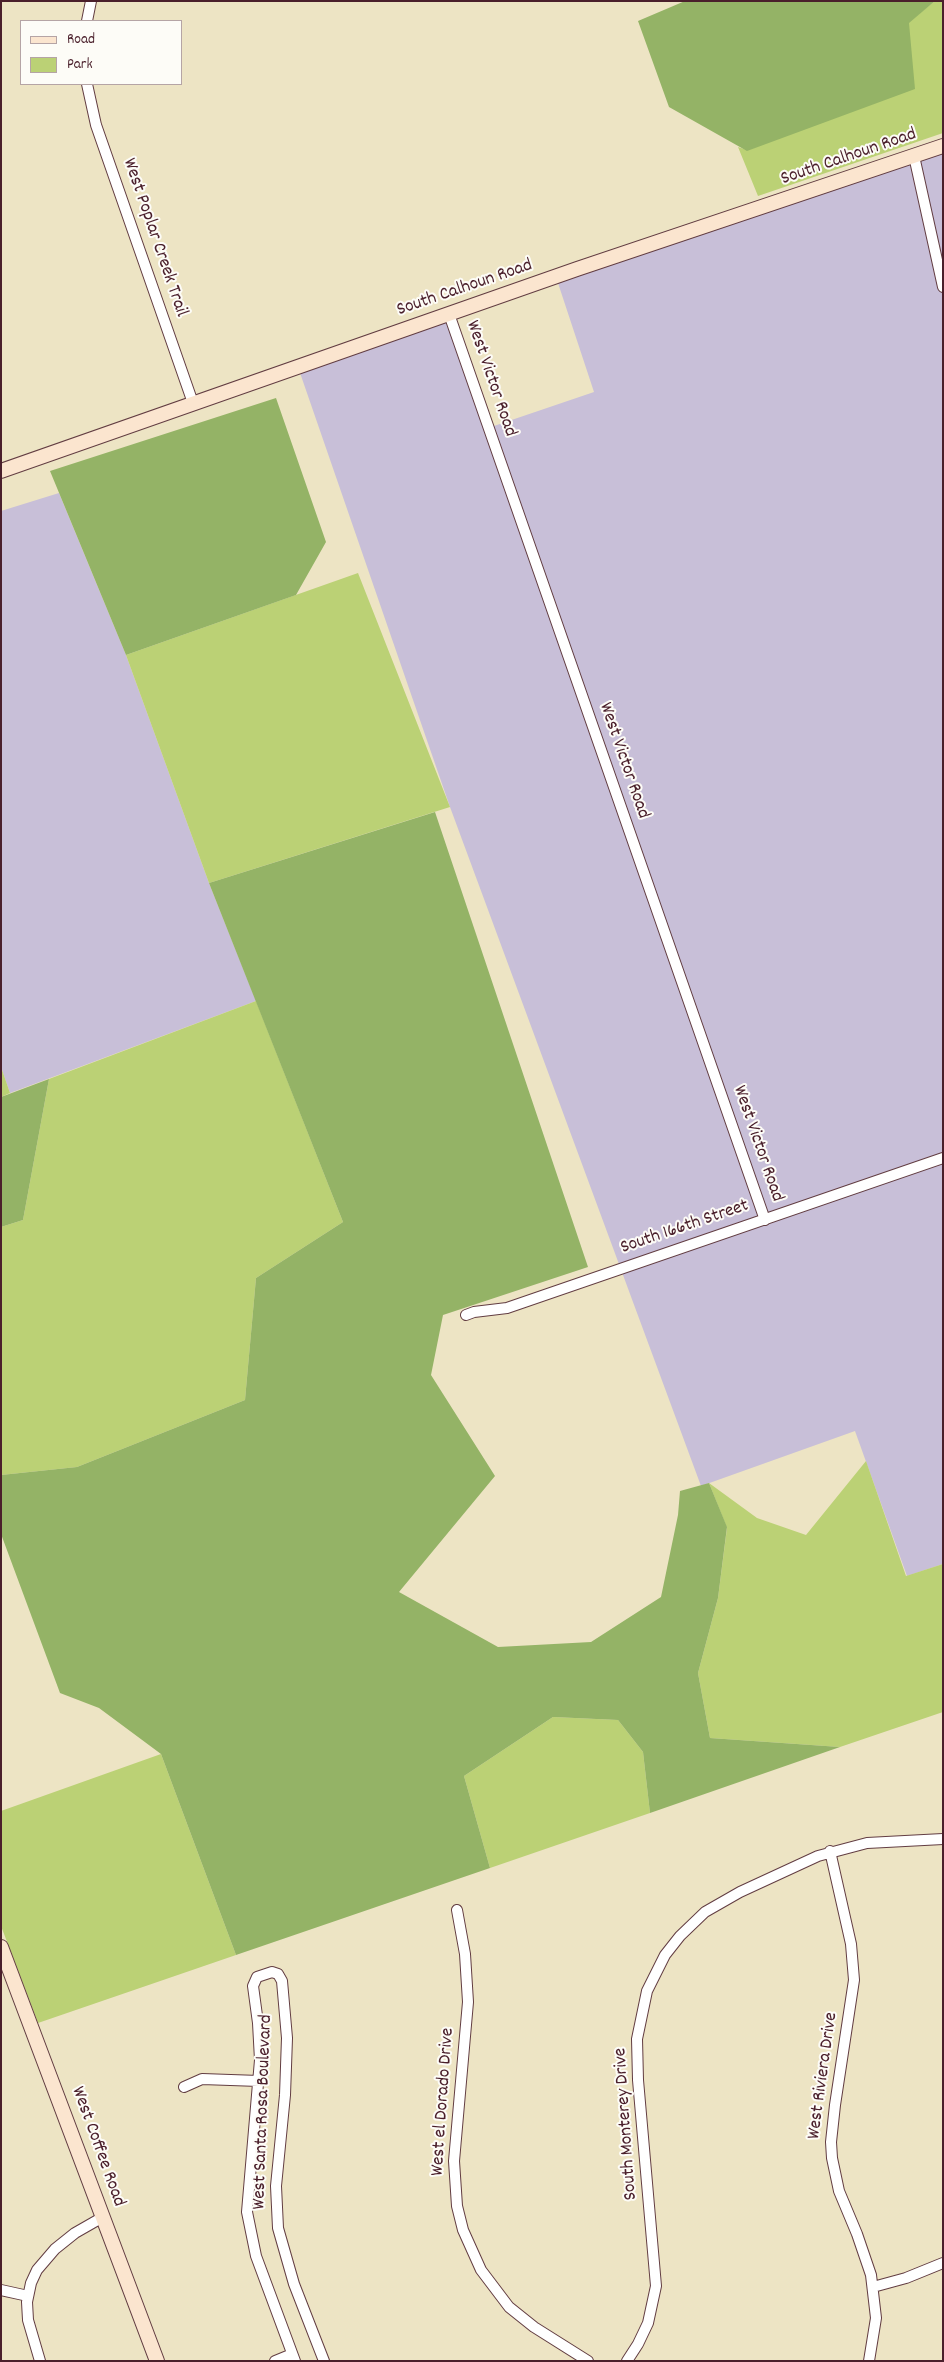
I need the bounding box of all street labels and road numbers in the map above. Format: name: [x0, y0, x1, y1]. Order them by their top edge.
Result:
street label: South Calhoun Road: [778, 124, 920, 192]
street label: West Poplar Creek Trail: [116, 156, 192, 320]
street label: South Calhoun Road: [394, 255, 536, 323]
street label: West Victor Road: [459, 318, 521, 440]
street label: West Victor Road: [592, 700, 654, 822]
street label: West Victor Road: [726, 1083, 788, 1205]
street label: South 166th Street: [618, 1195, 752, 1261]
street label: West Riviera Drive: [804, 2011, 844, 2141]
street label: West Santa Rosa Boulevard: [249, 2014, 279, 2210]
street label: West el Dorado Drive: [427, 2027, 461, 2177]
street label: South Monterey Drive: [610, 2047, 644, 2201]
street label: West Coffee Road: [65, 2084, 129, 2210]

